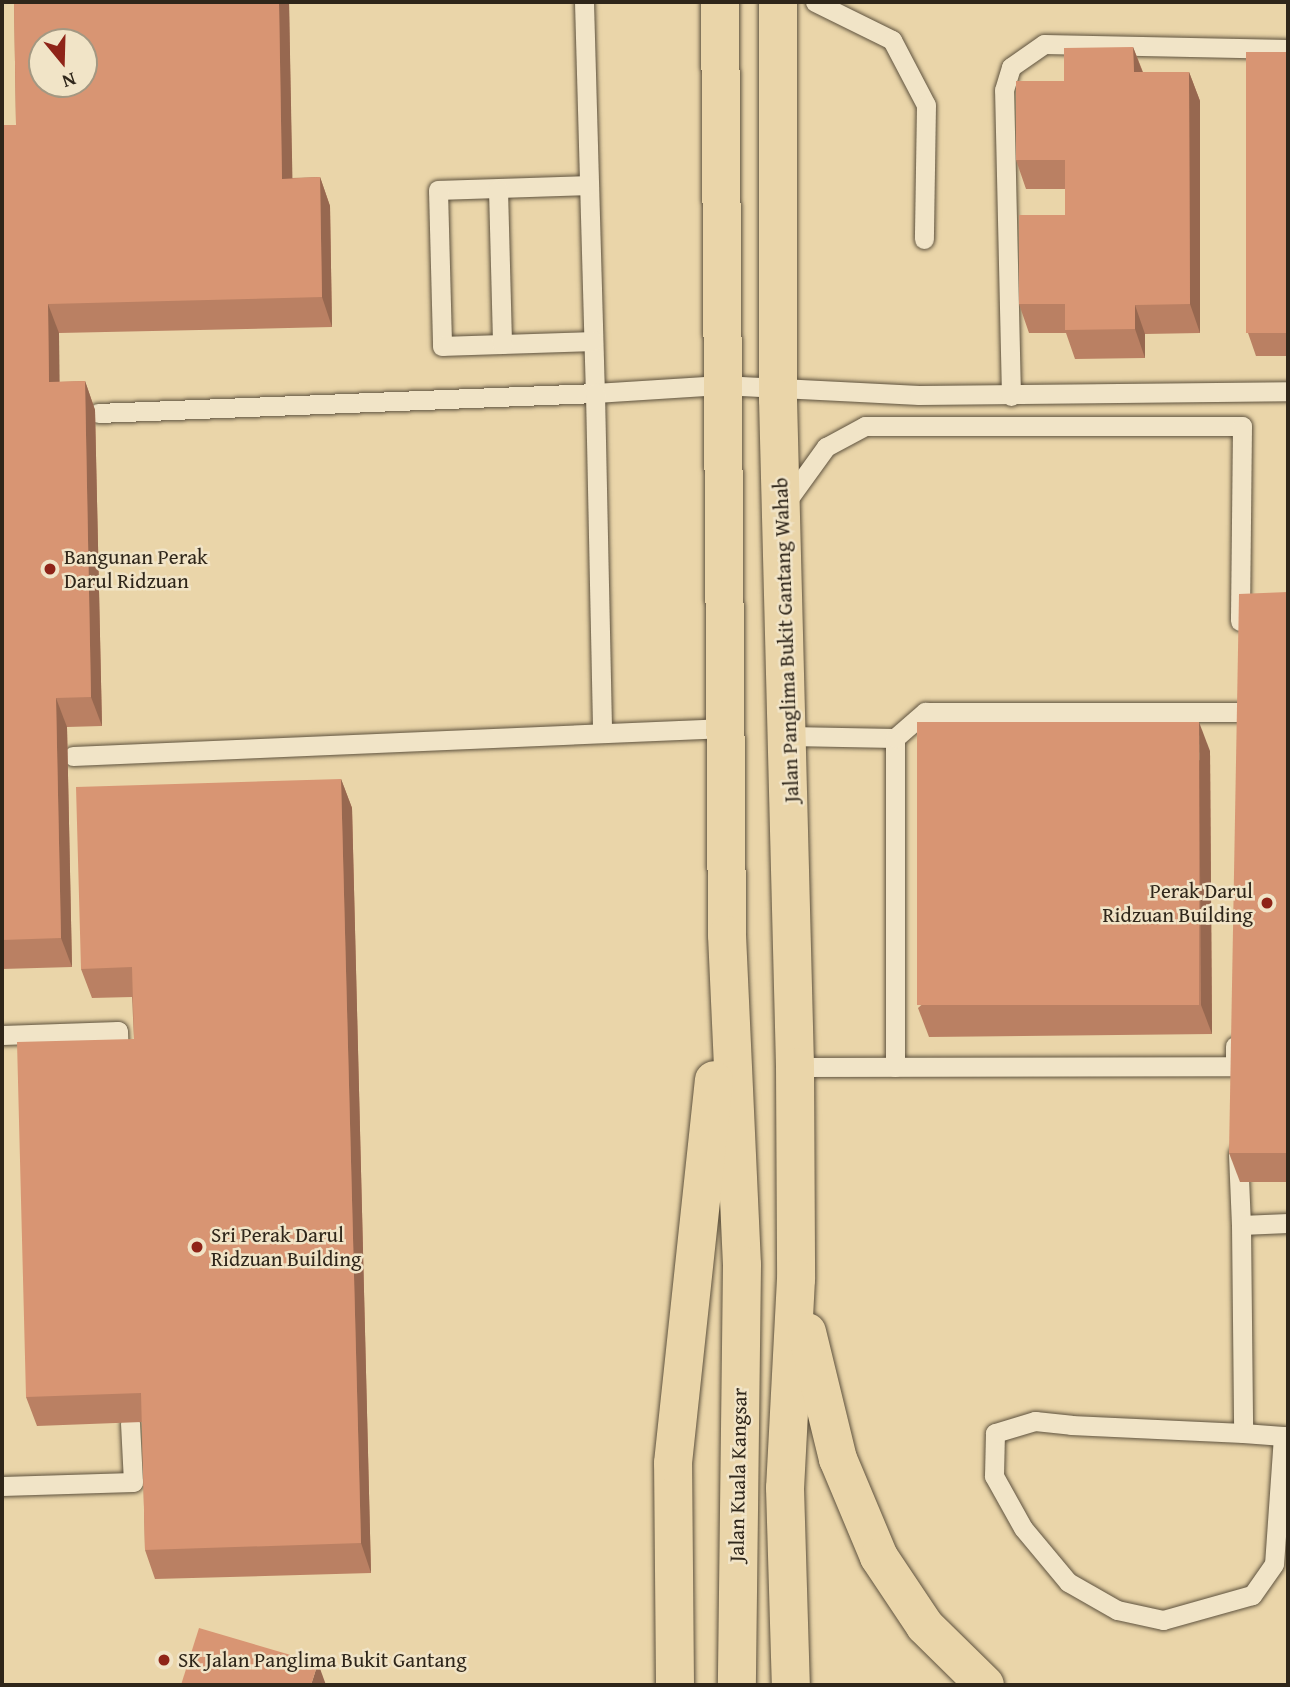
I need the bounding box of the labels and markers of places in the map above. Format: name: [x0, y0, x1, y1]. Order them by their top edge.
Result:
place label: Bangunan Perak Darul Ridzuan: [64, 544, 208, 594]
marker: Bangunan Perak Darul Ridzuan: [42, 561, 58, 577]
place label: Perak Darul Ridzuan Building: [1103, 878, 1253, 928]
marker: Perak Darul Ridzuan Building: [1259, 895, 1275, 911]
place label: Sri Perak Darul Ridzuan Building: [211, 1222, 361, 1272]
marker: Sri Perak Darul Ridzuan Building: [189, 1239, 205, 1255]
place label: SK Jalan Panglima Bukit Gantang: [178, 1647, 467, 1673]
marker: SK Jalan Panglima Bukit Gantang: [156, 1652, 172, 1668]

